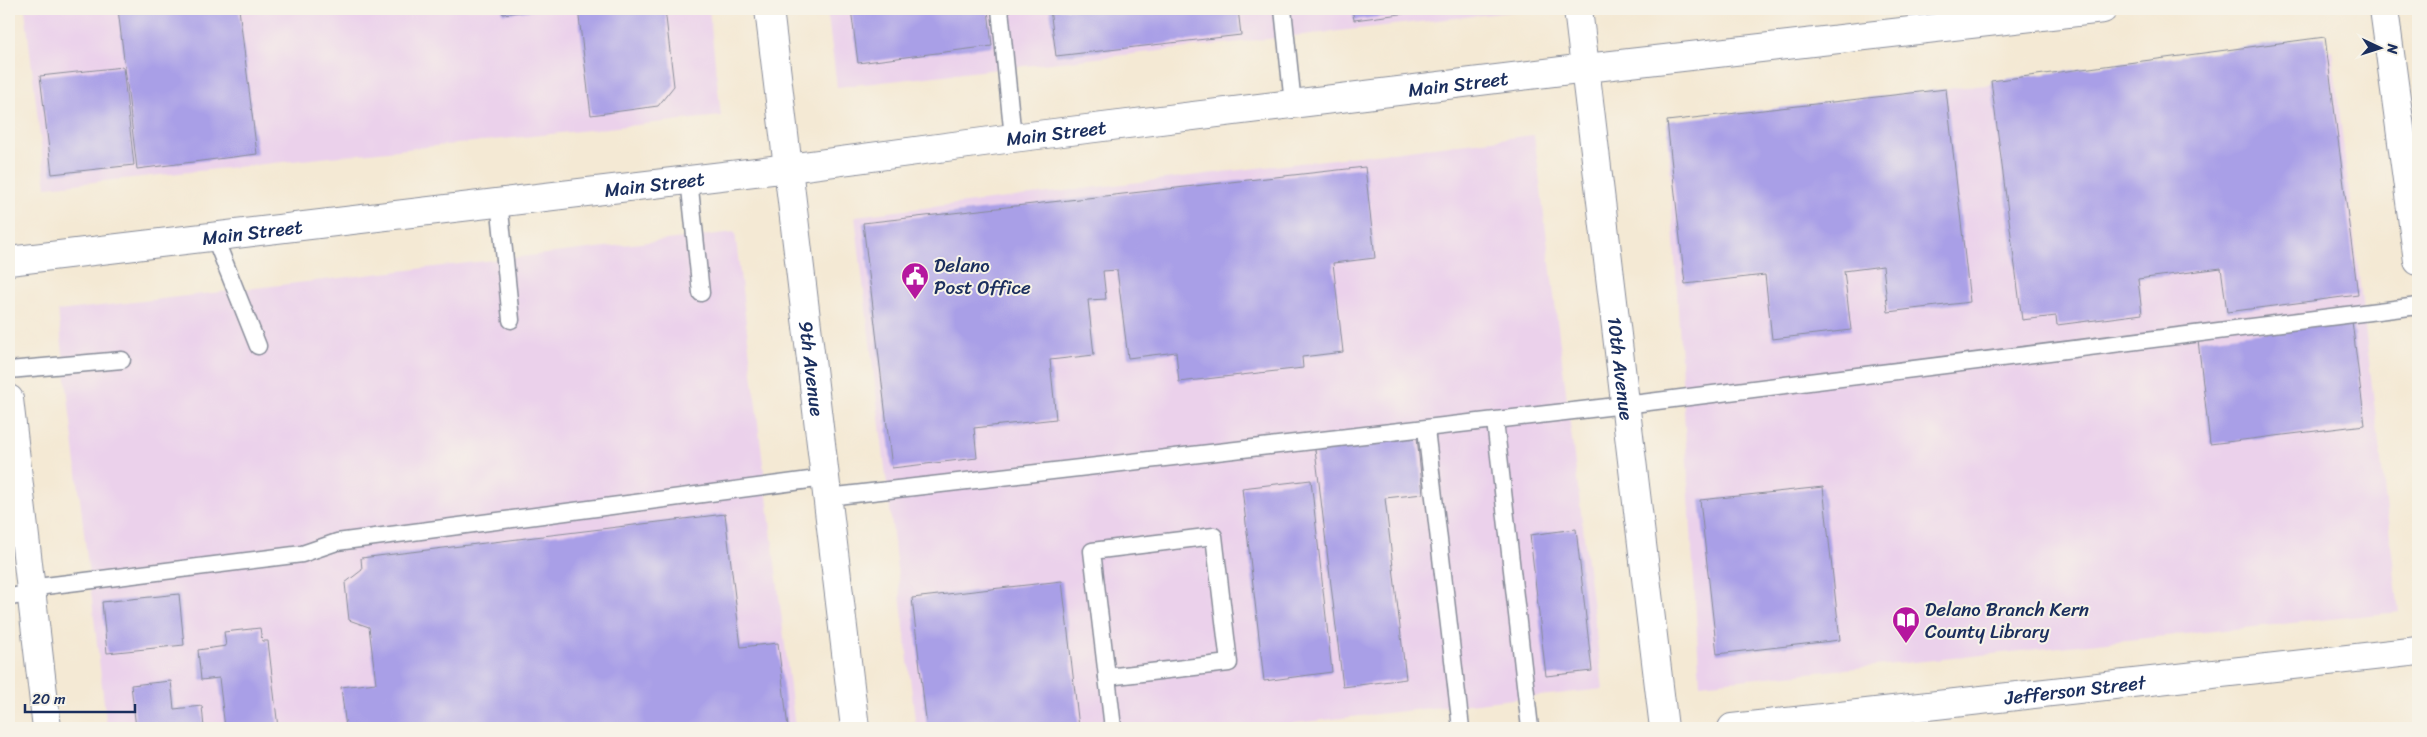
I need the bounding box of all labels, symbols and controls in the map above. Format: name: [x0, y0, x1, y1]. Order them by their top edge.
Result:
north arrow: [2354, 22, 2404, 72]
text: N: [2380, 42, 2405, 55]
street label: Main Street: [1406, 62, 1510, 107]
street label: Main Street: [1004, 111, 1108, 156]
street label: Main Street: [602, 162, 707, 207]
street label: Main Street: [200, 210, 304, 255]
place label: Delano Post Office: [934, 249, 1031, 304]
public building icon: Delano Post Office: [900, 261, 930, 300]
street label: 10th Avenue: [1598, 315, 1643, 422]
street label: 9th Avenue: [789, 319, 834, 418]
place label: Delano Branch Kern County Library: [1925, 593, 2089, 648]
library icon: Delano Branch Kern County Library: [1891, 605, 1921, 644]
street label: Jefferson Street: [2002, 666, 2149, 714]
scale bar: [25, 682, 135, 714]
text: 20 m: [32, 686, 66, 712]

